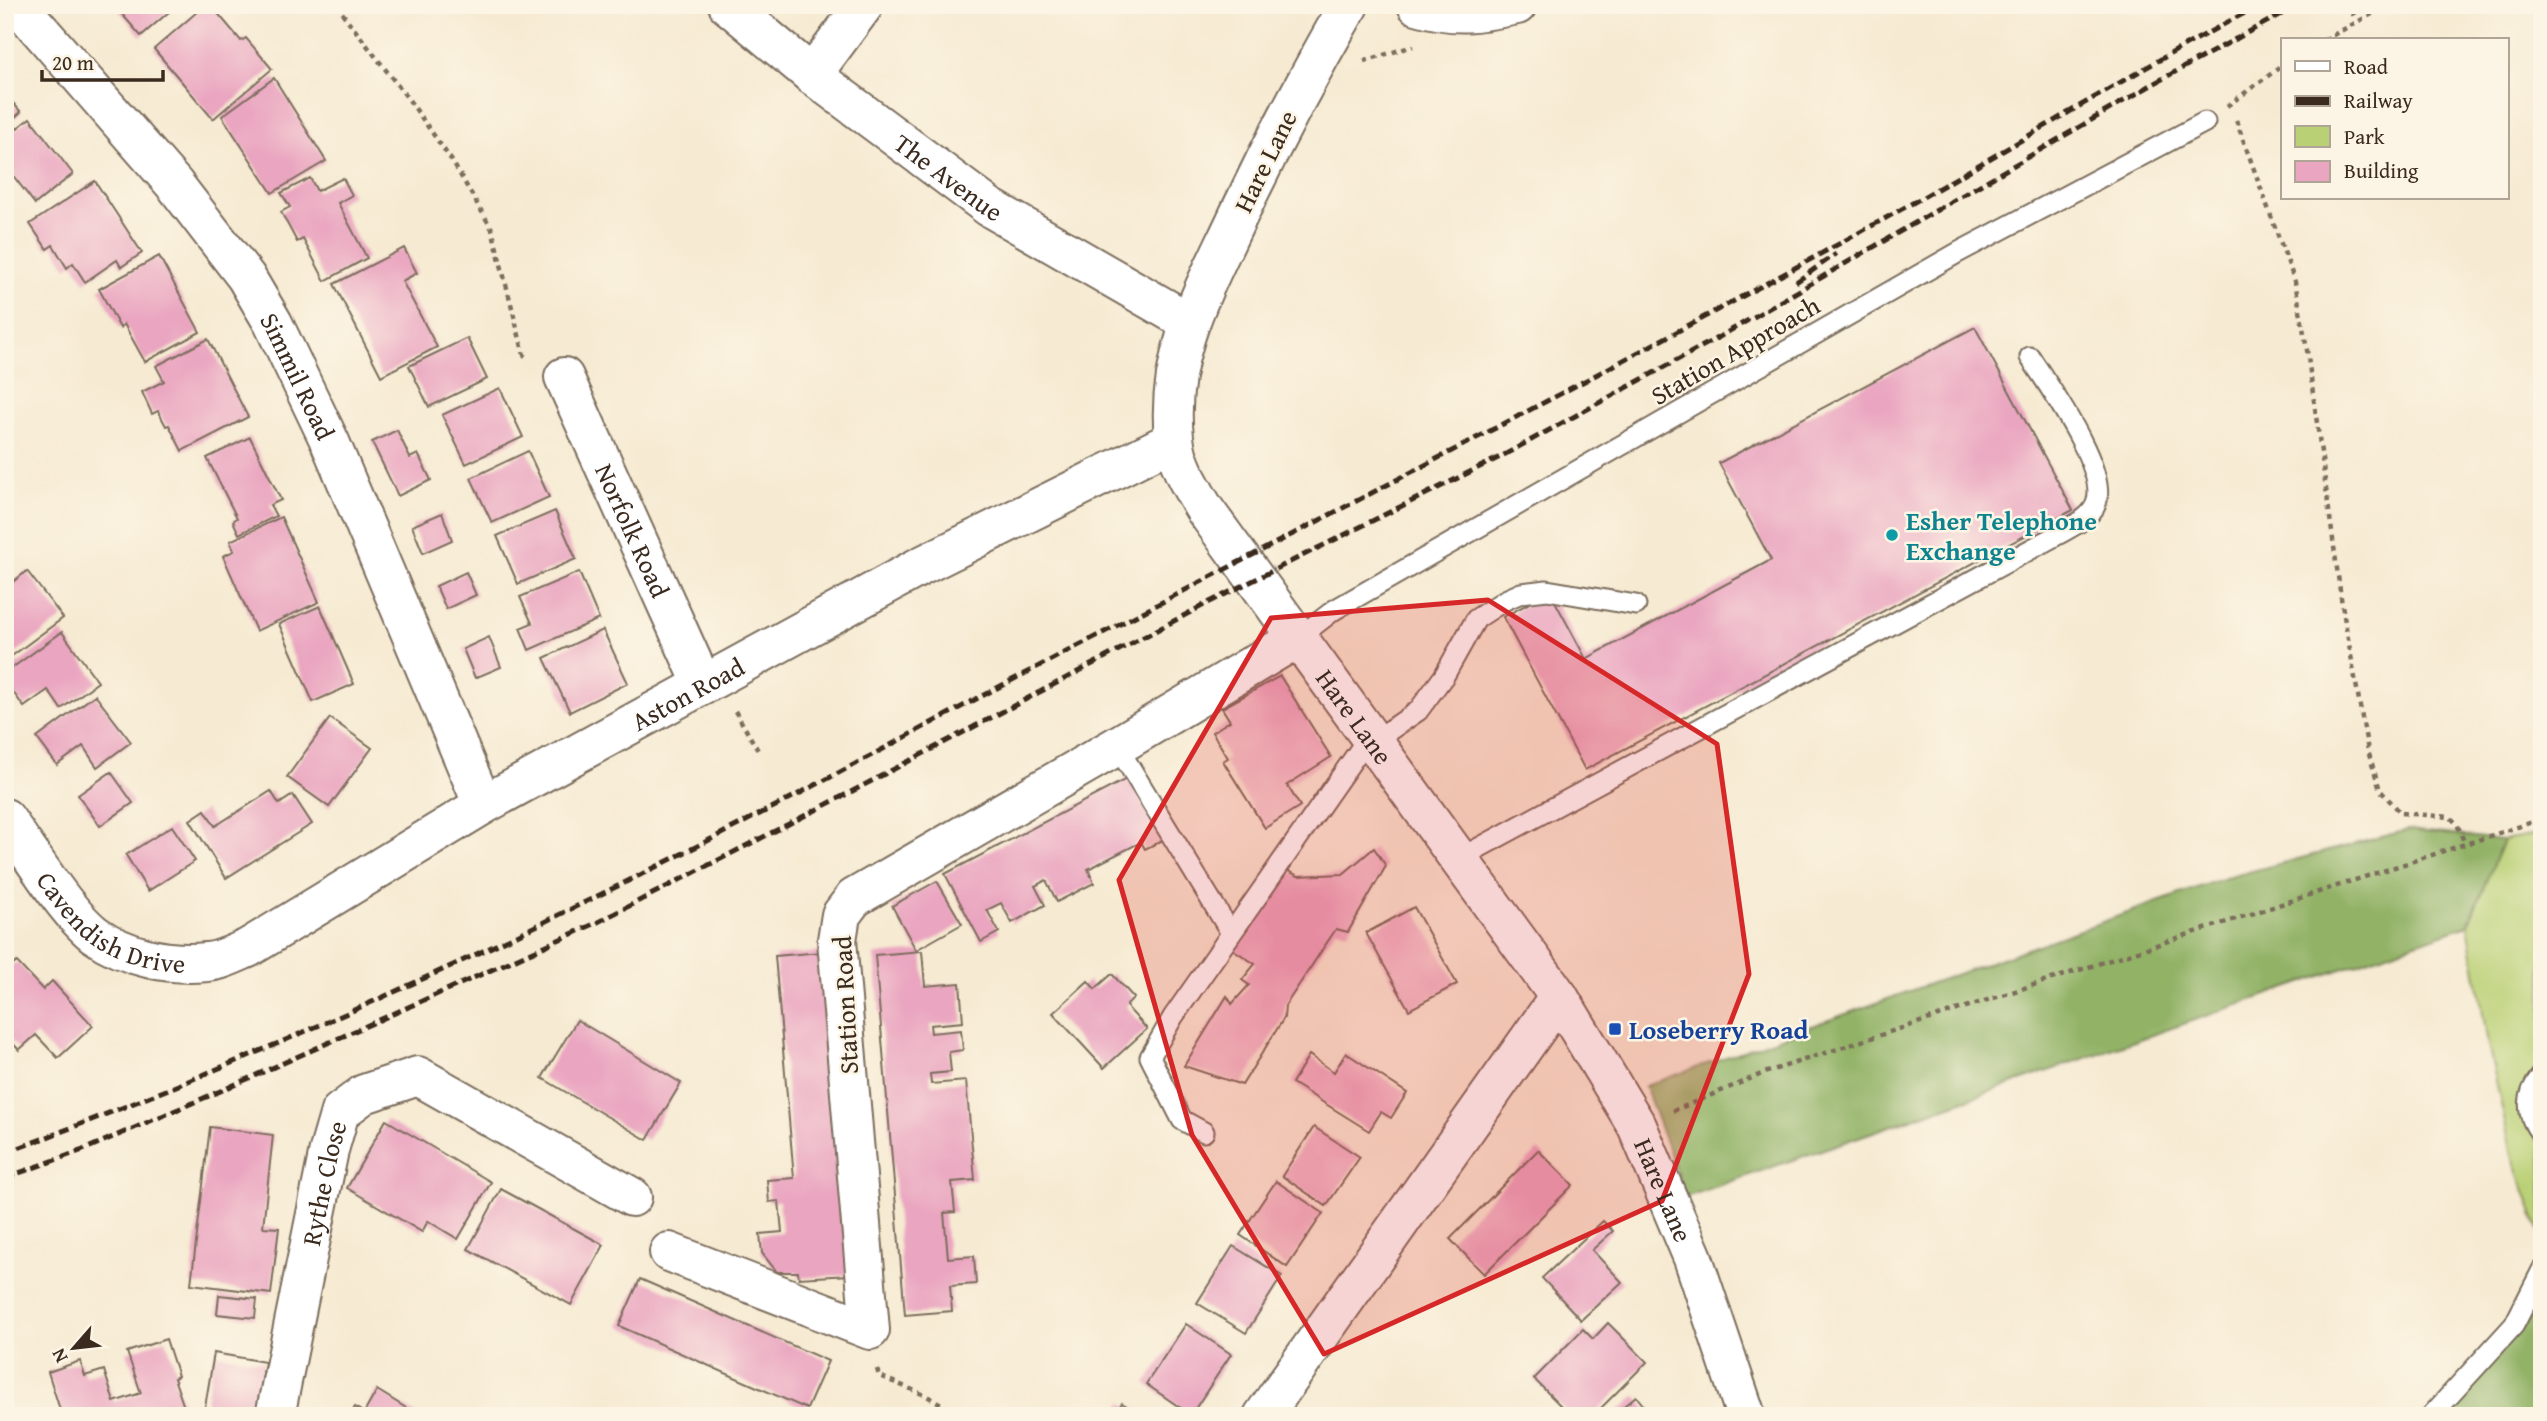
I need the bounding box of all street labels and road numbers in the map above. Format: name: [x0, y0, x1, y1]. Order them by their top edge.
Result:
street label: Hare Lane: [1223, 103, 1307, 219]
street label: The Avenue: [886, 123, 1010, 231]
street label: Station Approach: [1643, 285, 1827, 414]
street label: Simmil Road: [251, 304, 346, 446]
street label: Norfolk Road: [586, 457, 680, 604]
street label: Aston Road: [624, 647, 751, 740]
street label: Hare Lane: [1307, 661, 1403, 772]
street label: Cavendish Drive: [28, 863, 186, 982]
street label: Station Road: [822, 935, 868, 1075]
street label: Rythe Close: [291, 1116, 356, 1249]
street label: Hare Lane: [1625, 1132, 1703, 1248]

